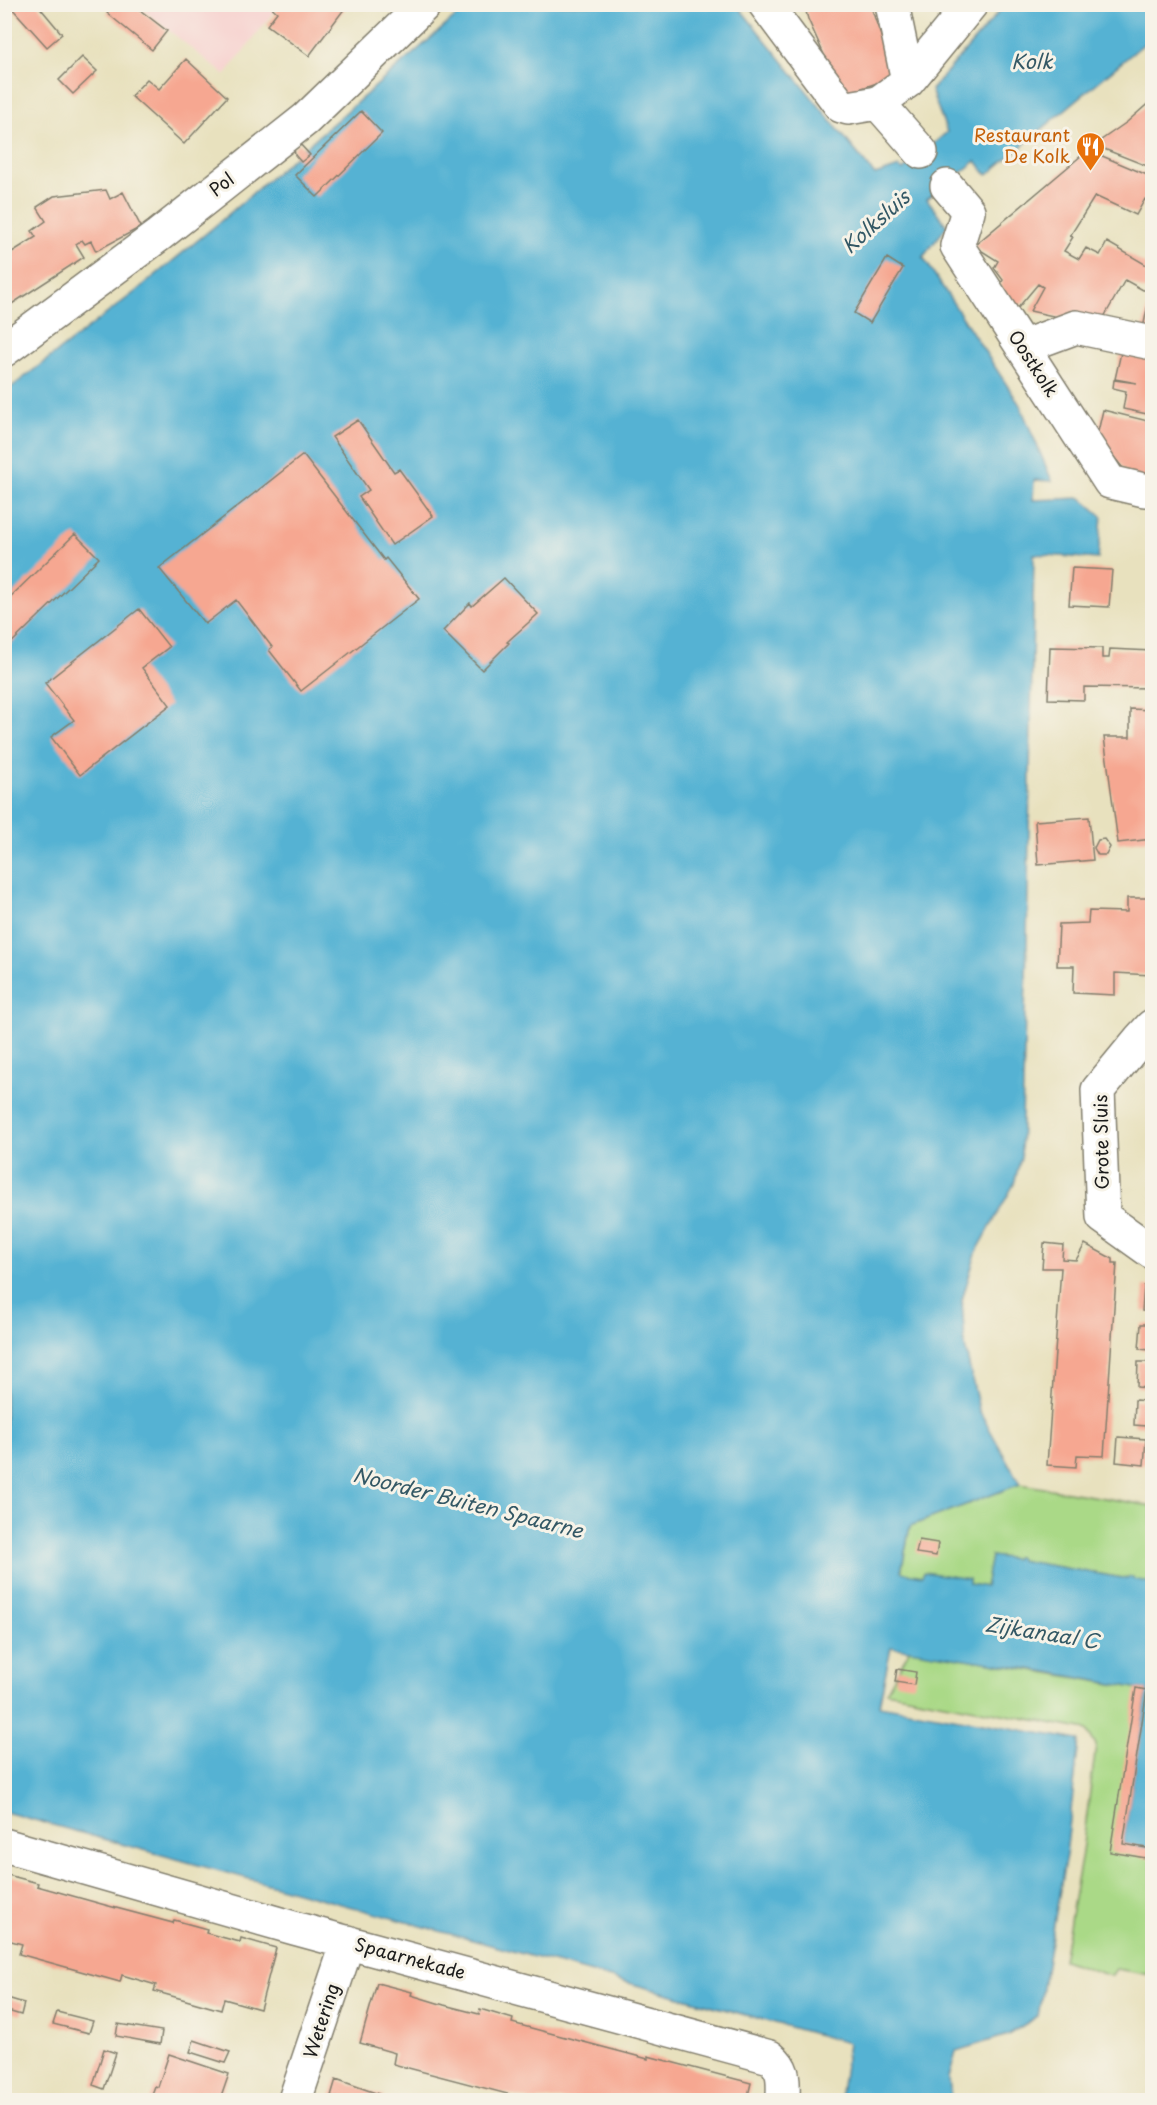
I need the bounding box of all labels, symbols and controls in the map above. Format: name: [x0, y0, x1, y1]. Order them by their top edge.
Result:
water label: Kolk: [1011, 46, 1054, 76]
place label: Restaurant De Kolk: [974, 121, 1070, 169]
restaurant icon: Restaurant De Kolk: [1075, 130, 1107, 172]
street label: Pol: [203, 165, 239, 202]
water label: Kolksluis: [835, 181, 917, 260]
street label: Oostkolk: [1002, 324, 1066, 402]
street label: Grote Sluis: [1086, 1094, 1115, 1190]
water label: Noorder Buiten Spaarne: [350, 1459, 587, 1545]
water label: Zijkanaal C: [983, 1608, 1103, 1656]
street label: Spaarnekade: [352, 1930, 469, 1985]
street label: Wetering: [296, 1980, 345, 2061]

